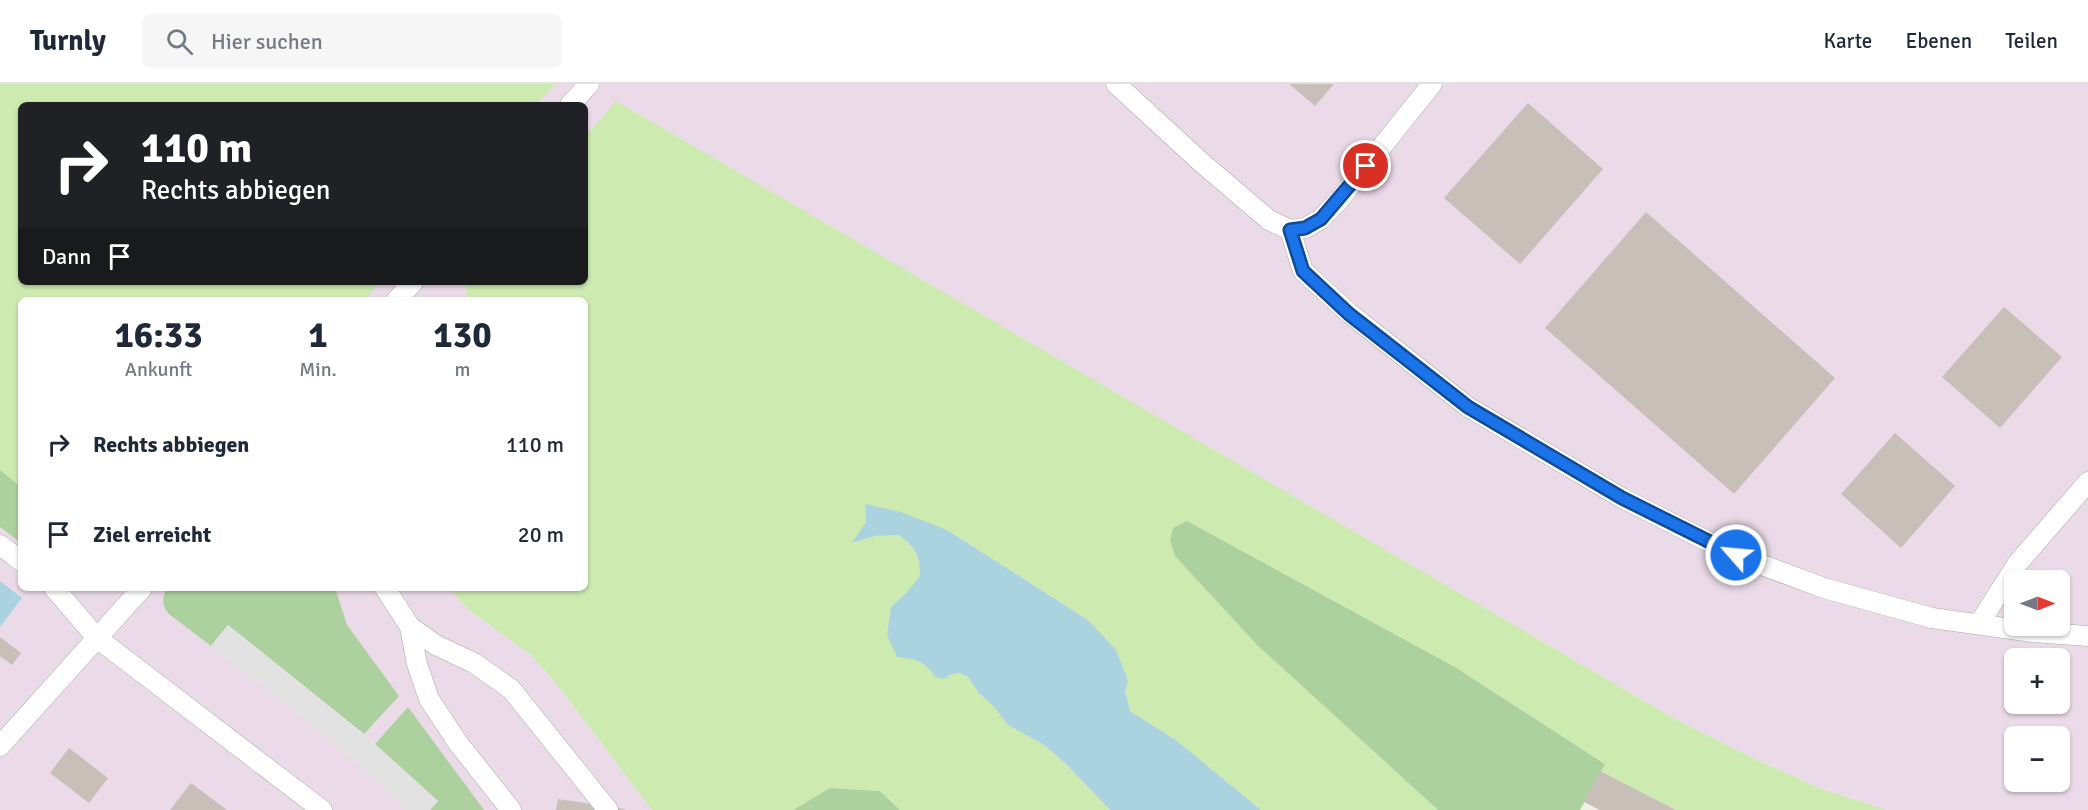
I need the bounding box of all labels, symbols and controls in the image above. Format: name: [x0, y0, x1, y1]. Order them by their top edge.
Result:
search box: [142, 14, 562, 68]
text: Turnly: [30, 24, 106, 58]
icon: search: [163, 25, 196, 58]
text: Hier suchen: [211, 28, 323, 55]
text: Karte: [1823, 28, 1872, 54]
text: Ebenen: [1905, 28, 1972, 54]
text: Teilen: [2005, 28, 2058, 54]
text: 110 m: [141, 123, 252, 174]
icon: right: [42, 126, 120, 204]
pin: [1340, 140, 1391, 191]
icon: arrive: [1349, 149, 1382, 182]
text: Rechts abbiegen: [141, 174, 331, 207]
icon: arrive: [103, 240, 136, 273]
text: Dann: [42, 243, 91, 270]
text: 16:33: [114, 313, 203, 358]
text: 1: [308, 313, 328, 358]
text: 130: [433, 313, 492, 358]
text: Ankunft: [125, 357, 192, 382]
text: Min.: [299, 357, 337, 382]
text: m: [454, 357, 470, 382]
icon: right: [42, 428, 75, 461]
text: Rechts abbiegen: [93, 431, 249, 458]
text: 110 m: [506, 431, 564, 458]
icon: arrive: [42, 518, 75, 551]
text: Ziel erreicht: [93, 521, 211, 548]
text: 20 m: [518, 521, 564, 548]
position arrow: [1704, 523, 1768, 587]
north arrow: [2004, 570, 2070, 636]
map controls: [2004, 570, 2070, 792]
button: +: [2004, 648, 2070, 714]
button: −: [2004, 726, 2070, 792]

